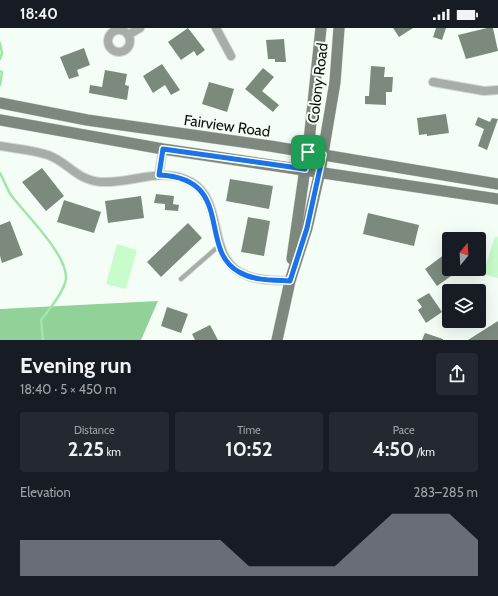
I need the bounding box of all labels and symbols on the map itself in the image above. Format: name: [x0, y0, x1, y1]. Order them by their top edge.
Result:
street label: Colony Road: [304, 42, 332, 124]
street label: Fairview Road: [183, 111, 271, 141]
pin: [291, 135, 325, 169]
north arrow: [442, 232, 486, 276]

